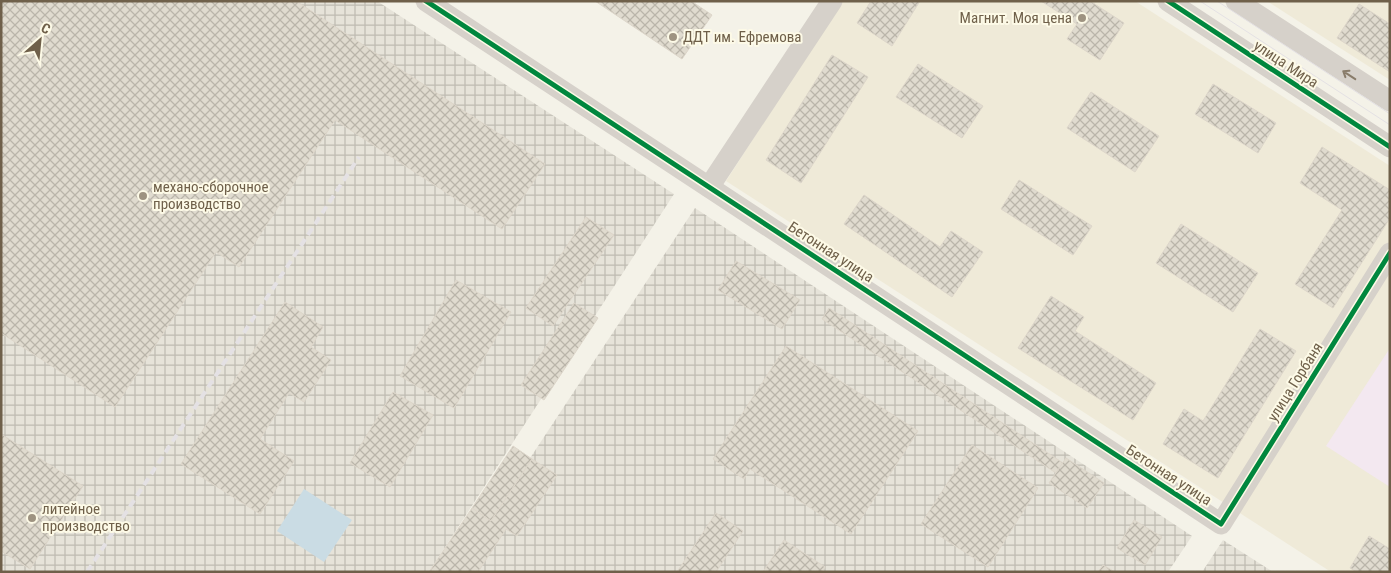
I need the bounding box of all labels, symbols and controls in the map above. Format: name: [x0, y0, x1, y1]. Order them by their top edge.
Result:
place label: Магнит. Моя цена: [960, 9, 1072, 27]
marker: Магнит. Моя цена: [1076, 12, 1088, 24]
north arrow: [15, 15, 65, 65]
text: С: [39, 19, 53, 37]
place label: ДДТ им. Ефремова: [683, 28, 802, 46]
marker: ДДТ им. Ефремова: [667, 31, 679, 43]
street label: улица Мира: [1250, 36, 1322, 92]
one-way arrow: [1342, 69, 1356, 80]
place label: механо-сборочное производство: [153, 178, 268, 213]
marker: механо-сборочное производство: [137, 190, 149, 202]
street label: Бетонная улица: [785, 218, 877, 286]
street label: улица Горбаня: [1264, 339, 1326, 425]
street label: Бетонная улица: [1123, 441, 1215, 509]
place label: литейное производство: [42, 500, 130, 535]
marker: литейное производство: [26, 512, 38, 524]

